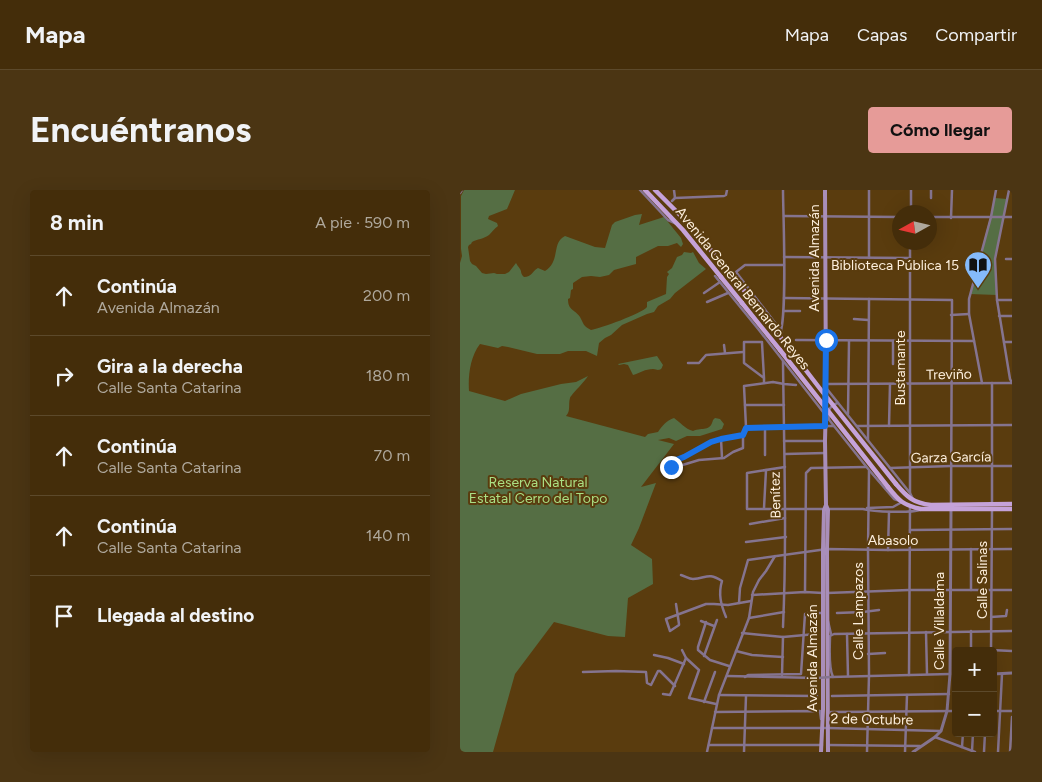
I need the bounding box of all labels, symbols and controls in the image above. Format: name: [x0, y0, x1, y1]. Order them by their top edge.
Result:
text: Mapa: [25, 20, 86, 49]
text: Mapa: [785, 24, 829, 46]
text: Capas: [857, 24, 907, 46]
text: Compartir: [935, 24, 1017, 46]
button: Cómo llegar: [868, 107, 1012, 153]
text: Encuéntranos: [30, 109, 251, 151]
street label: Avenida General Bernardo Reyes: [672, 204, 813, 373]
street label: Avenida Almazán: [806, 204, 823, 312]
north arrow: [892, 205, 937, 250]
text: 8 min: [50, 210, 104, 235]
text: A pie · 590 m: [315, 213, 410, 232]
library icon: Biblioteca Pública 15: [963, 250, 993, 289]
place label: Biblioteca Pública 15: [831, 257, 959, 274]
text: Continúa: [97, 275, 177, 298]
icon: ahead: [50, 282, 78, 310]
text: 200 m: [363, 286, 410, 305]
text: Avenida Almazán: [97, 298, 220, 317]
route start: [815, 329, 838, 352]
street label: Bustamante: [892, 330, 909, 406]
text: Gira a la derecha: [97, 355, 243, 378]
icon: right: [50, 362, 78, 390]
text: 180 m: [366, 366, 410, 385]
street label: Treviño: [926, 366, 972, 383]
text: Calle Santa Catarina: [97, 378, 242, 397]
text: Continúa: [97, 435, 177, 458]
icon: ahead: [50, 442, 78, 470]
text: 70 m: [374, 446, 410, 465]
street label: Garza García: [911, 448, 991, 467]
route end: [660, 456, 683, 479]
text: Calle Santa Catarina: [97, 458, 242, 477]
street label: Benítez: [767, 471, 784, 519]
park label: Reserva Natural Estatal Cerro del Topo: [469, 474, 607, 507]
text: Continúa: [97, 515, 177, 538]
icon: ahead: [50, 522, 78, 550]
text: 140 m: [366, 526, 410, 545]
street label: Abasolo: [868, 532, 918, 549]
text: Calle Santa Catarina: [97, 538, 242, 557]
street label: Calle Salinas: [974, 541, 991, 619]
street label: Calle Lampazos: [850, 562, 867, 660]
street label: Calle Villaldama: [931, 572, 948, 670]
icon: arrive: [50, 602, 78, 630]
text: Llegada al destino: [97, 604, 254, 627]
street label: Avenida Almazán: [804, 604, 821, 712]
map controls: [952, 647, 997, 737]
button: +: [952, 647, 997, 692]
button: −: [952, 692, 997, 737]
street label: 2 de Octubre: [830, 710, 914, 729]

